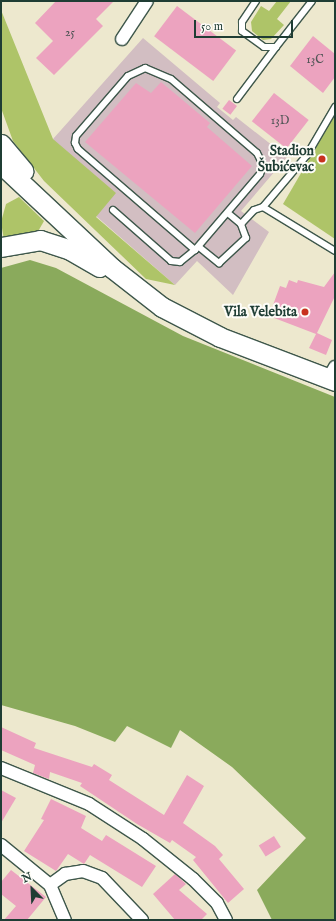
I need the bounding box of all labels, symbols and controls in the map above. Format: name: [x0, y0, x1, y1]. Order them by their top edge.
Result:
scale bar: [196, 12, 295, 38]
text: 50 m: [201, 19, 223, 34]
house number: 25: [65, 26, 75, 40]
house number: 13C: [306, 53, 324, 67]
house number: 13D: [271, 114, 289, 128]
place label: Stadion Šubićevac: [258, 143, 314, 176]
marker: Stadion Šubićevac: [317, 154, 327, 164]
place label: Vila Velebita: [224, 304, 297, 320]
marker: Vila Velebita: [300, 307, 310, 317]
north arrow: [12, 869, 52, 909]
text: N: [20, 870, 34, 886]

